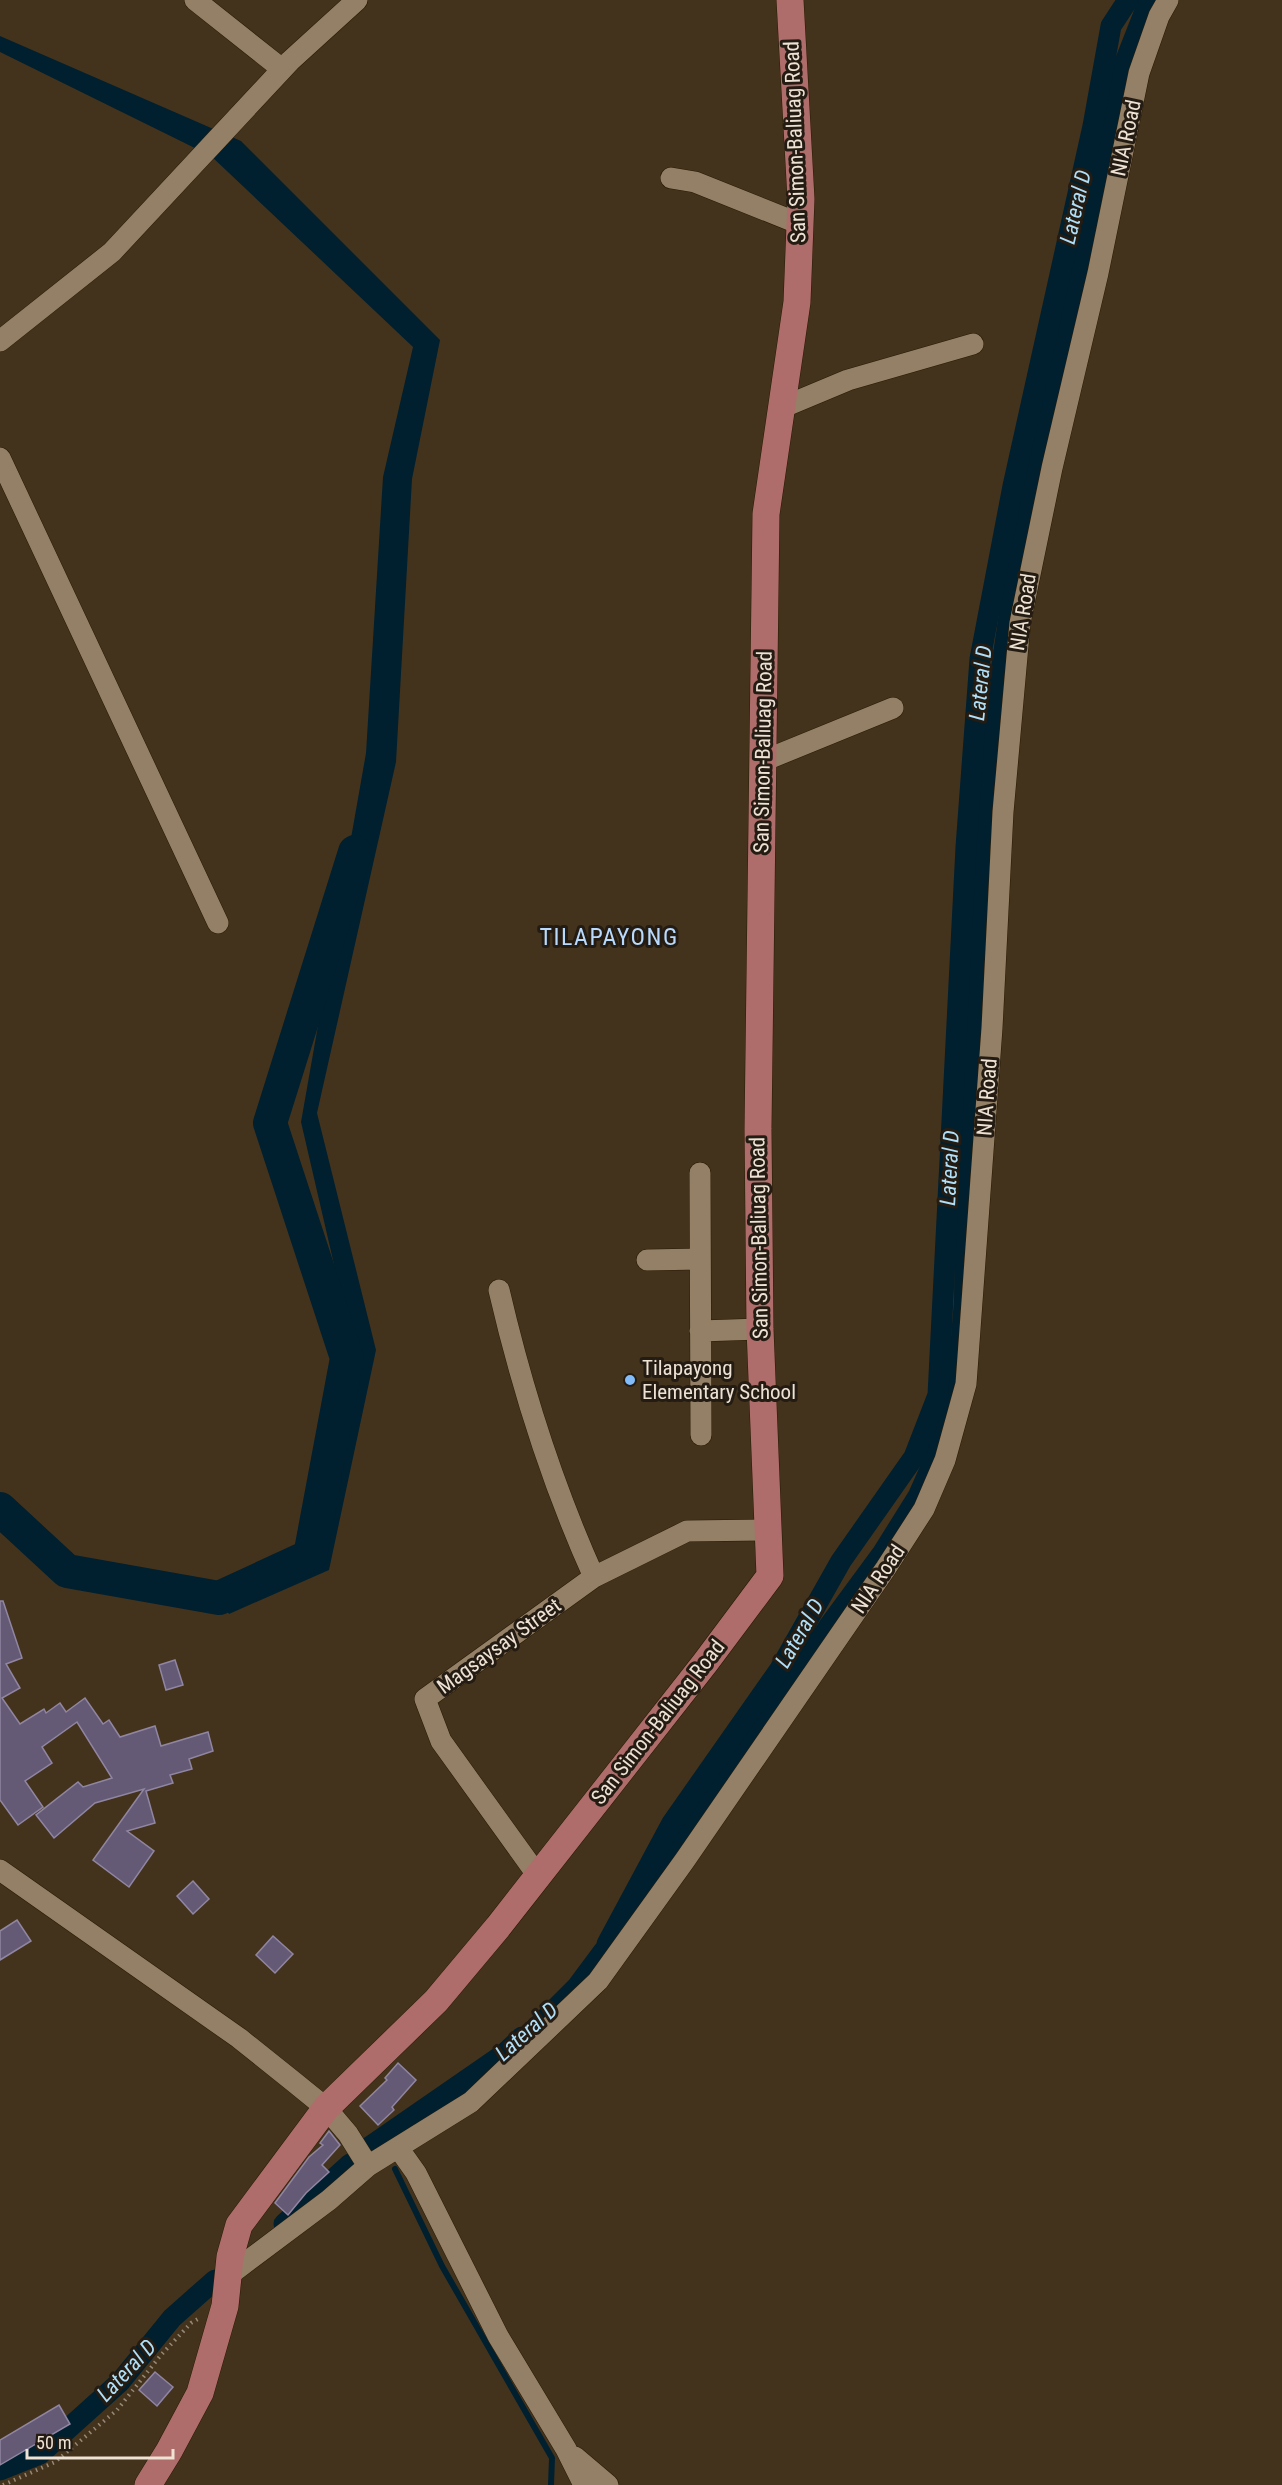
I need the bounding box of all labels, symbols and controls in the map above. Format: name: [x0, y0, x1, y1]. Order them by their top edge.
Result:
street label: San Simon-Baliuag Road: [779, 41, 811, 243]
street label: NIA Road: [1106, 98, 1146, 178]
water label: Lateral D: [1055, 168, 1096, 247]
street label: NIA Road: [1005, 572, 1041, 652]
water label: Lateral D: [964, 644, 997, 722]
street label: San Simon-Baliuag Road: [749, 651, 777, 853]
district label: TILAPAYONG: [539, 923, 679, 951]
street label: NIA Road: [972, 1057, 1002, 1137]
water label: Lateral D: [935, 1130, 964, 1206]
street label: San Simon-Baliuag Road: [745, 1137, 773, 1339]
place label: Tilapayong Elementary School: [642, 1356, 796, 1404]
marker: Tilapayong Elementary School: [623, 1373, 637, 1387]
street label: NIA Road: [846, 1540, 910, 1618]
street label: Magsaysay Street: [433, 1593, 565, 1699]
water label: Lateral D: [770, 1594, 829, 1672]
street label: San Simon-Baliuag Road: [586, 1635, 730, 1809]
water label: Lateral D: [490, 1997, 563, 2066]
water label: Lateral D: [92, 2334, 161, 2406]
scale bar: [27, 2422, 172, 2460]
text: 50 m: [36, 2432, 71, 2453]

